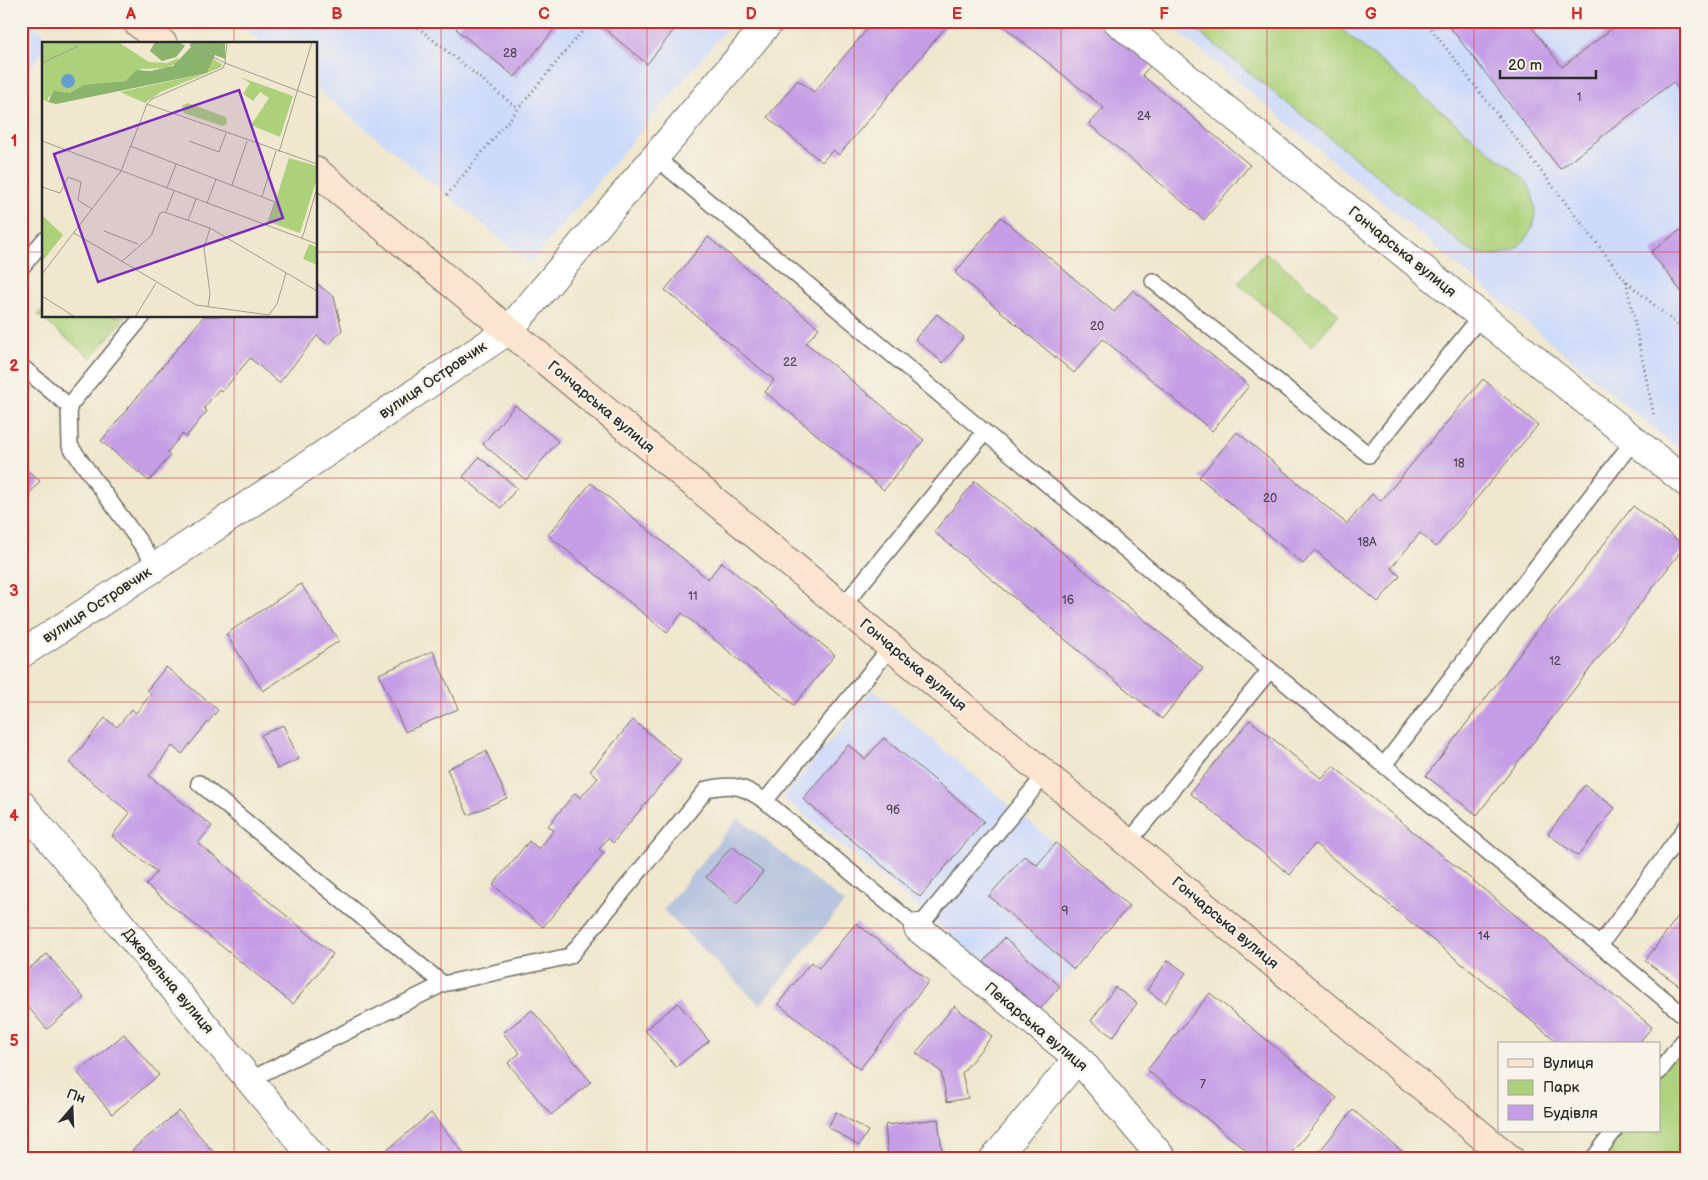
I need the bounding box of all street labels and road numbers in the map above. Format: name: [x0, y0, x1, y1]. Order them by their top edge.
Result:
street label: Гончарська вулиця: [1344, 202, 1460, 302]
street label: вулиця Островчик: [375, 337, 491, 423]
street label: Гончарська вулиця: [544, 357, 658, 457]
street label: вулиця Островчик: [39, 563, 155, 647]
street label: Гончарська вулиця: [856, 615, 970, 715]
street label: Гончарська вулиця: [1168, 873, 1282, 973]
street label: Джерельна вулиця: [118, 924, 218, 1038]
street label: Пекарська вулиця: [981, 978, 1091, 1076]

